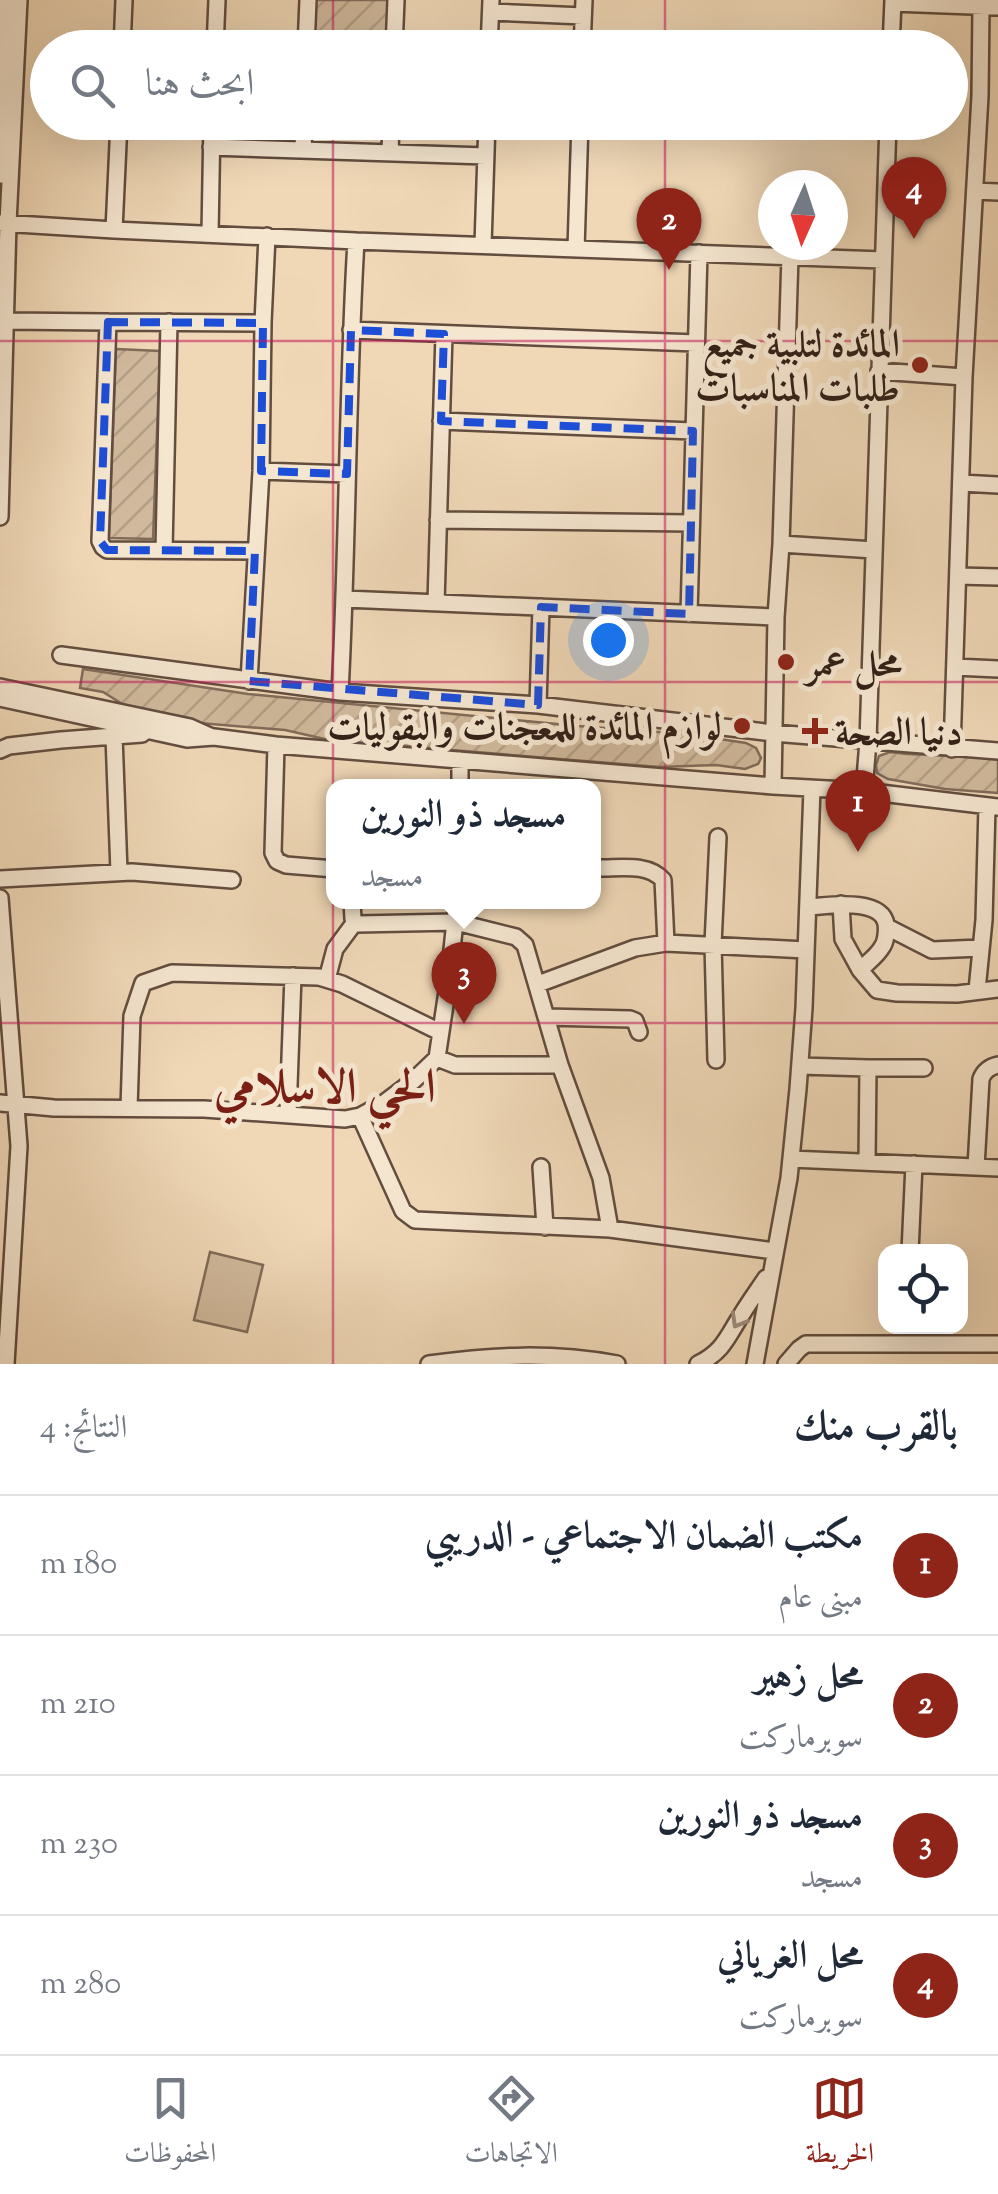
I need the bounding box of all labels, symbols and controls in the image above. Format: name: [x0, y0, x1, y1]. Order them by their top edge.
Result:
search box: [30, 30, 968, 140]
icon: search: [65, 58, 120, 113]
text: ابحث هنا: [145, 59, 254, 113]
pin: 4: [882, 156, 946, 239]
north arrow: [758, 170, 848, 260]
pin: 2: [636, 188, 702, 270]
place label: المائدة لتلبية جميع طلبات المناسبات: [695, 320, 900, 418]
marker: المائدة لتلبية جميع طلبات المناسبات: [909, 354, 931, 376]
your location: [583, 615, 634, 666]
place label: محل عمر: [802, 639, 902, 693]
marker: محل عمر: [775, 651, 797, 673]
place label: لوازم المائدة للمعجنات والبقوليات: [327, 703, 722, 760]
place label: دنيا الصحة: [835, 708, 963, 762]
marker: لوازم المائدة للمعجنات والبقوليات: [731, 715, 753, 737]
marker: دنيا الصحة: [804, 720, 826, 742]
pin: 1: [826, 770, 890, 852]
popup: [326, 779, 601, 909]
text: مسجد ذو النورين: [361, 790, 566, 844]
text: مسجد: [361, 855, 423, 901]
pin: 3: [432, 942, 496, 1024]
district label: الحي الاسلامي: [213, 1056, 436, 1130]
map controls: [878, 1244, 968, 1334]
button: locate: [878, 1244, 968, 1334]
one-way arrow: [731, 1310, 751, 1328]
text: بالقرب منك: [794, 1399, 958, 1459]
text: النتائج: 4: [40, 1406, 127, 1452]
text: مكتب الضمان الاجتماعي - الدريبي: [424, 1511, 863, 1565]
text: 180 m: [40, 1542, 117, 1588]
text: 1: [920, 1542, 931, 1588]
text: مبنى عام: [778, 1576, 863, 1622]
text: محل زهير: [754, 1651, 863, 1705]
text: 210 m: [40, 1682, 116, 1728]
text: 2: [918, 1682, 933, 1728]
text: سوبرماركت: [739, 1716, 863, 1762]
text: مسجد ذو النورين: [657, 1791, 863, 1845]
text: 230 m: [40, 1822, 118, 1868]
text: 3: [919, 1822, 932, 1868]
text: مسجد: [800, 1856, 863, 1902]
text: محل الغرياني: [717, 1931, 863, 1985]
text: 280 m: [40, 1962, 121, 2008]
text: 4: [917, 1962, 934, 2008]
text: سوبرماركت: [739, 1996, 863, 2042]
tab: المحفوظات: [124, 2071, 216, 2180]
tab: الاتجاهات: [464, 2071, 558, 2180]
tab: الخريطة: [806, 2071, 874, 2180]

